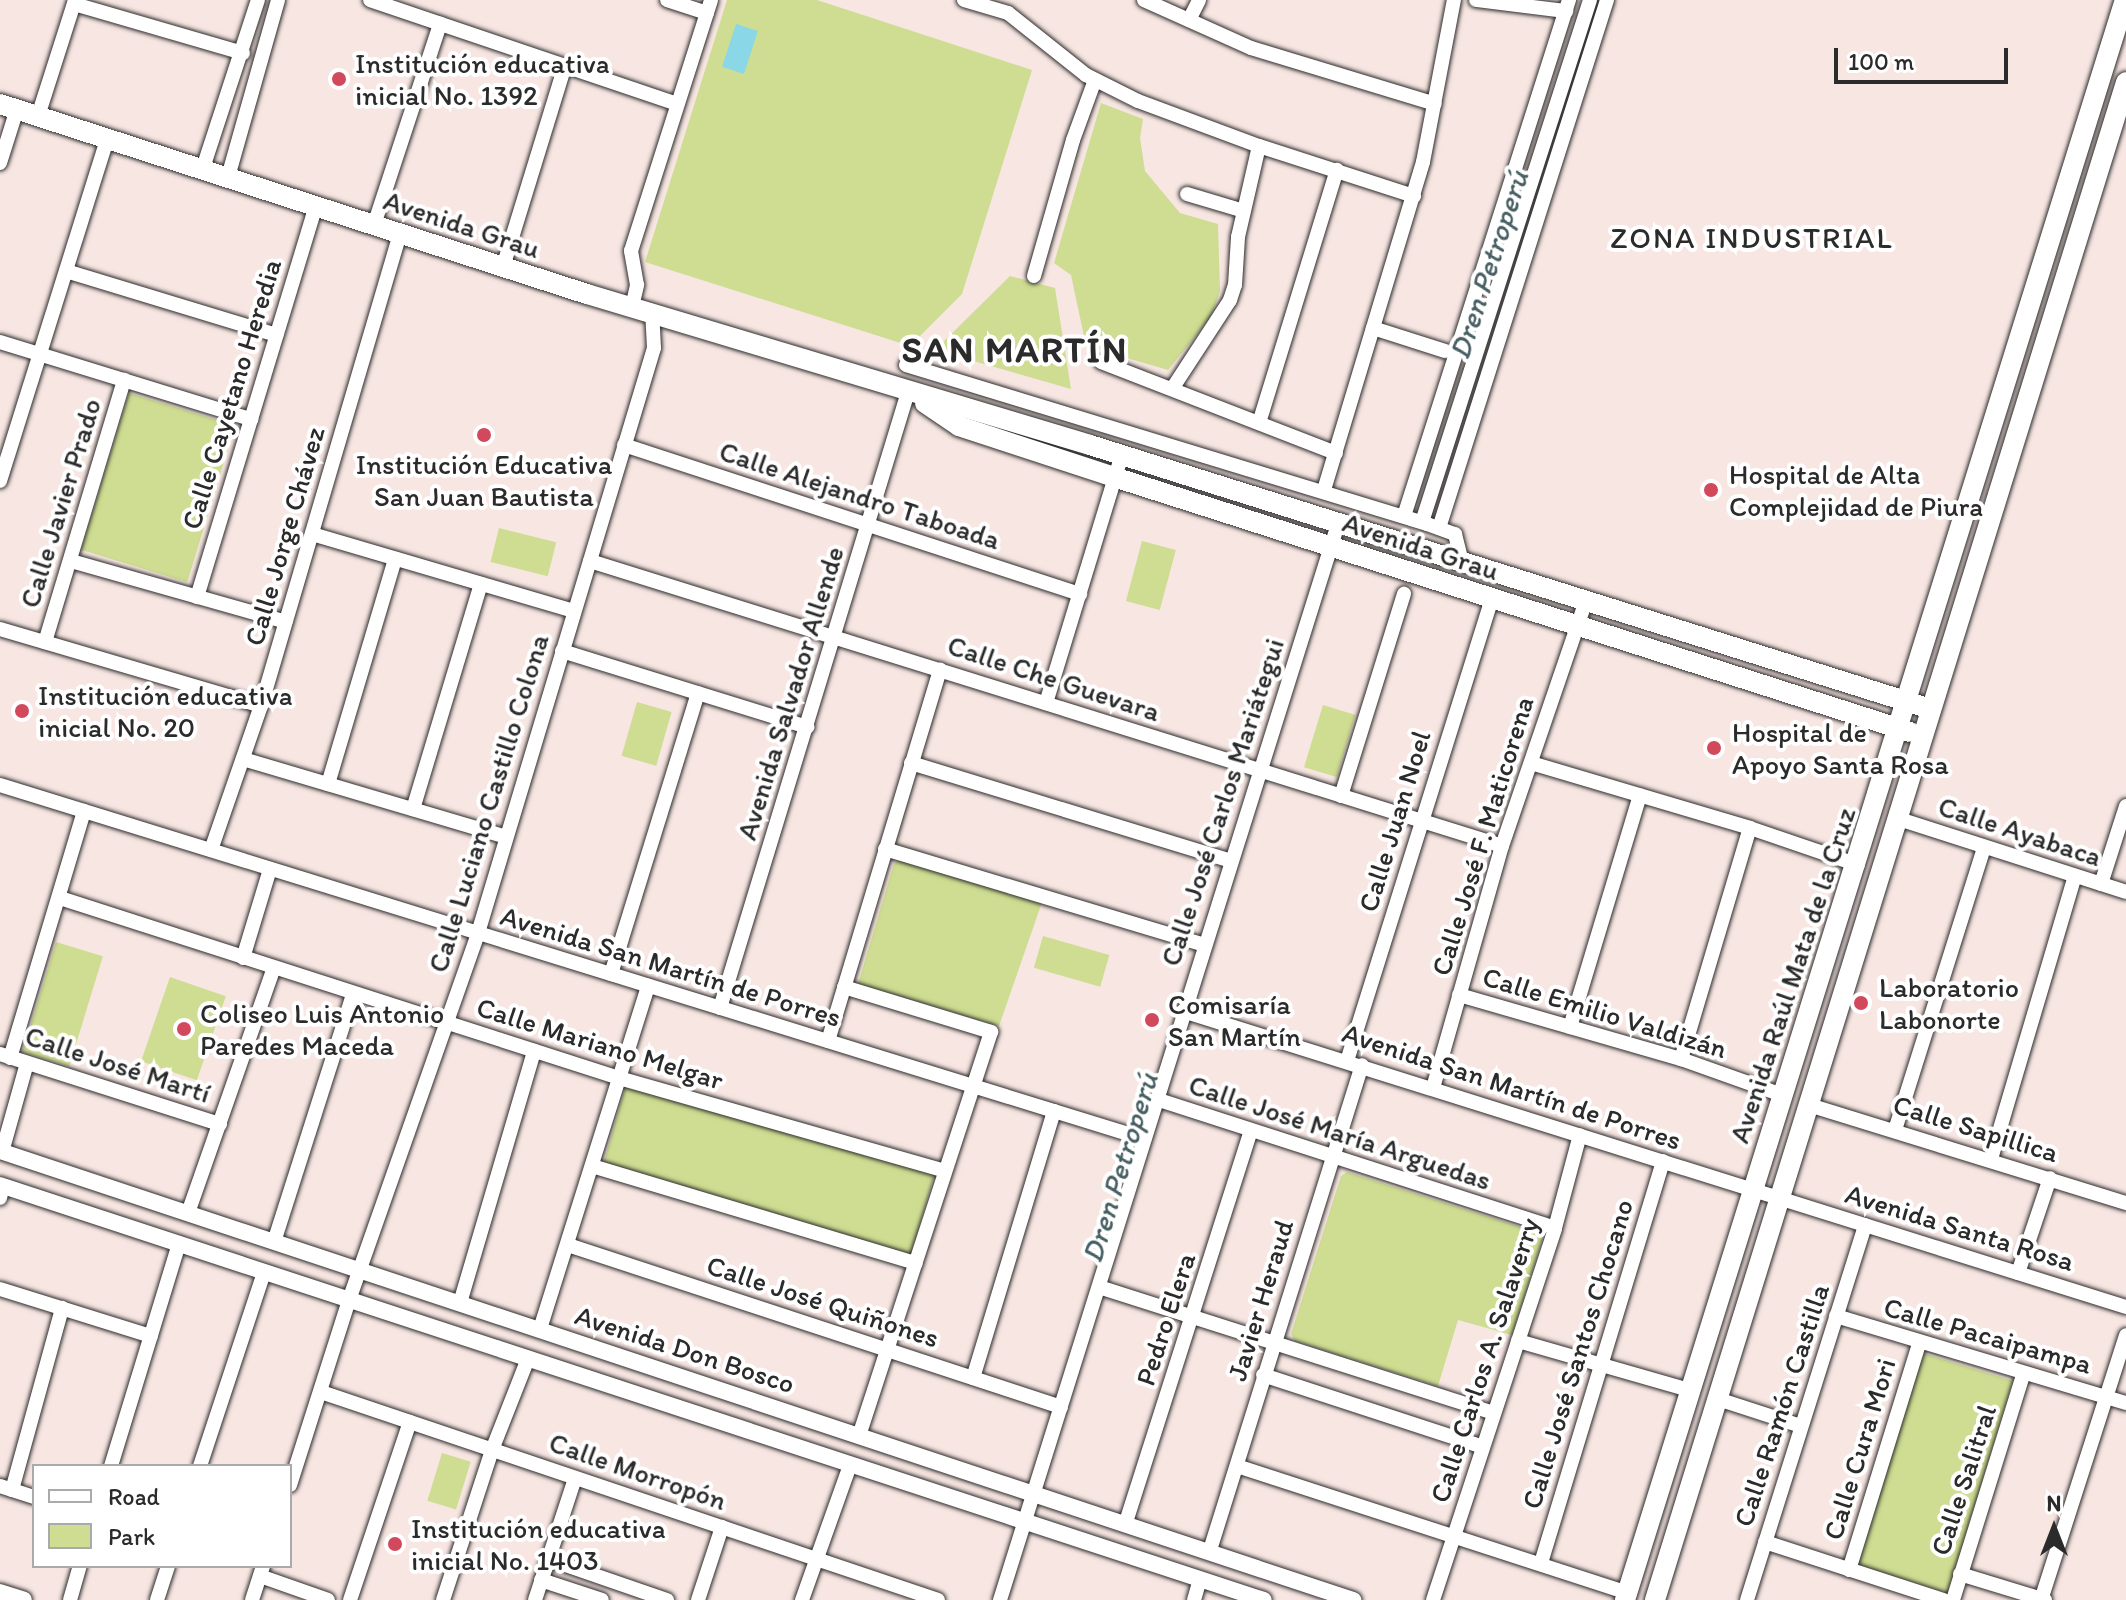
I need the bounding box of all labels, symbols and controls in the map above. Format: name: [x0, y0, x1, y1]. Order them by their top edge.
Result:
scale bar: [1838, 32, 2012, 82]
place label: Institución educativa inicial No. 1392: [355, 46, 609, 112]
text: 100 m: [1848, 47, 1914, 76]
marker: Institución educativa inicial No. 1392: [330, 70, 348, 88]
water label: Dren Petroperú: [1442, 166, 1536, 364]
street label: Avenida Grau: [380, 183, 544, 265]
district label: ZONA INDUSTRIAL: [1610, 220, 1894, 256]
street label: Calle Cayetano Heredia: [174, 254, 288, 534]
district label: SAN MARTÍN: [901, 328, 1129, 372]
street label: Calle Javier Prado: [12, 394, 108, 612]
street label: Calle Jorge Chávez: [237, 422, 331, 650]
marker: Institución Educativa San Juan Bautista: [475, 426, 493, 444]
street label: Calle Alejandro Taboada: [717, 434, 1003, 556]
place label: Institución Educativa San Juan Bautista: [356, 447, 612, 513]
place label: Hospital de Alta Complejidad de Piura: [1729, 457, 1984, 523]
marker: Hospital de Alta Complejidad de Piura: [1700, 479, 1722, 501]
street label: Avenida Grau: [1339, 505, 1503, 587]
street label: Avenida Salvador Allende: [729, 542, 851, 844]
street label: Calle Che Guevara: [943, 628, 1165, 728]
street label: Calle Luciano Castillo Colona: [421, 630, 555, 976]
street label: Calle José Carlos Mariátegui: [1153, 634, 1291, 970]
place label: Institución educativa inicial No. 20: [38, 678, 292, 744]
street label: Calle José F. Maticorena: [1423, 692, 1541, 980]
marker: Institución educativa inicial No. 20: [13, 702, 31, 720]
place label: Hospital de Apoyo Santa Rosa: [1732, 715, 1947, 781]
street label: Calle Juan Noel: [1351, 727, 1437, 915]
marker: Hospital de Apoyo Santa Rosa: [1703, 737, 1725, 759]
street label: Calle Ayabaca: [1934, 789, 2106, 873]
street label: Avenida Raúl Mata de la Cruz: [1722, 803, 1862, 1147]
street label: Avenida San Martín de Porres: [497, 898, 845, 1034]
street label: Calle Emilio Valdizán: [1479, 959, 1731, 1065]
place label: Laboratorio Labonorte: [1879, 970, 2019, 1036]
place label: Comisaría San Martín: [1168, 987, 1302, 1053]
street label: Calle Mariano Melgar: [473, 990, 727, 1096]
marker: Laboratorio Labonorte: [1850, 992, 1872, 1014]
place label: Coliseo Luis Antonio Paredes Maceda: [200, 996, 445, 1062]
marker: Comisaría San Martín: [1143, 1011, 1161, 1029]
street label: Avenida San Martín de Porres: [1338, 1015, 1686, 1157]
street label: Calle José Martí: [21, 1018, 215, 1110]
marker: Coliseo Luis Antonio Paredes Maceda: [175, 1020, 193, 1038]
street label: Calle José María Arguedas: [1184, 1067, 1496, 1197]
water label: Dren Petroperú: [1074, 1069, 1166, 1267]
street label: Calle Sapillica: [1889, 1087, 2063, 1169]
street label: Avenida Santa Rosa: [1842, 1176, 2078, 1278]
street label: Calle José Santos Chocano: [1514, 1195, 1640, 1513]
street label: Calle Carlos A. Salaverry: [1422, 1213, 1546, 1507]
street label: Javier Heraud: [1220, 1216, 1300, 1384]
street label: Calle José Quiñones: [703, 1248, 943, 1354]
street label: Pedro Elera: [1128, 1249, 1202, 1389]
street label: Calle Ramón Castilla: [1726, 1280, 1836, 1530]
street label: Calle Pacaipampa: [1881, 1290, 2095, 1380]
street label: Avenida Don Bosco: [571, 1298, 799, 1400]
street label: Calle Cura Mori: [1816, 1355, 1902, 1543]
street label: Calle Salitral: [1923, 1400, 2003, 1560]
street label: Calle Morropón: [545, 1425, 731, 1517]
legend: [32, 1464, 292, 1568]
text: Road: [108, 1482, 160, 1511]
north arrow: [2014, 1488, 2094, 1568]
text: N: [2047, 1490, 2061, 1517]
place label: Institución educativa inicial No. 1403: [411, 1511, 665, 1577]
text: Park: [108, 1522, 155, 1551]
marker: Institución educativa inicial No. 1403: [386, 1535, 404, 1553]

